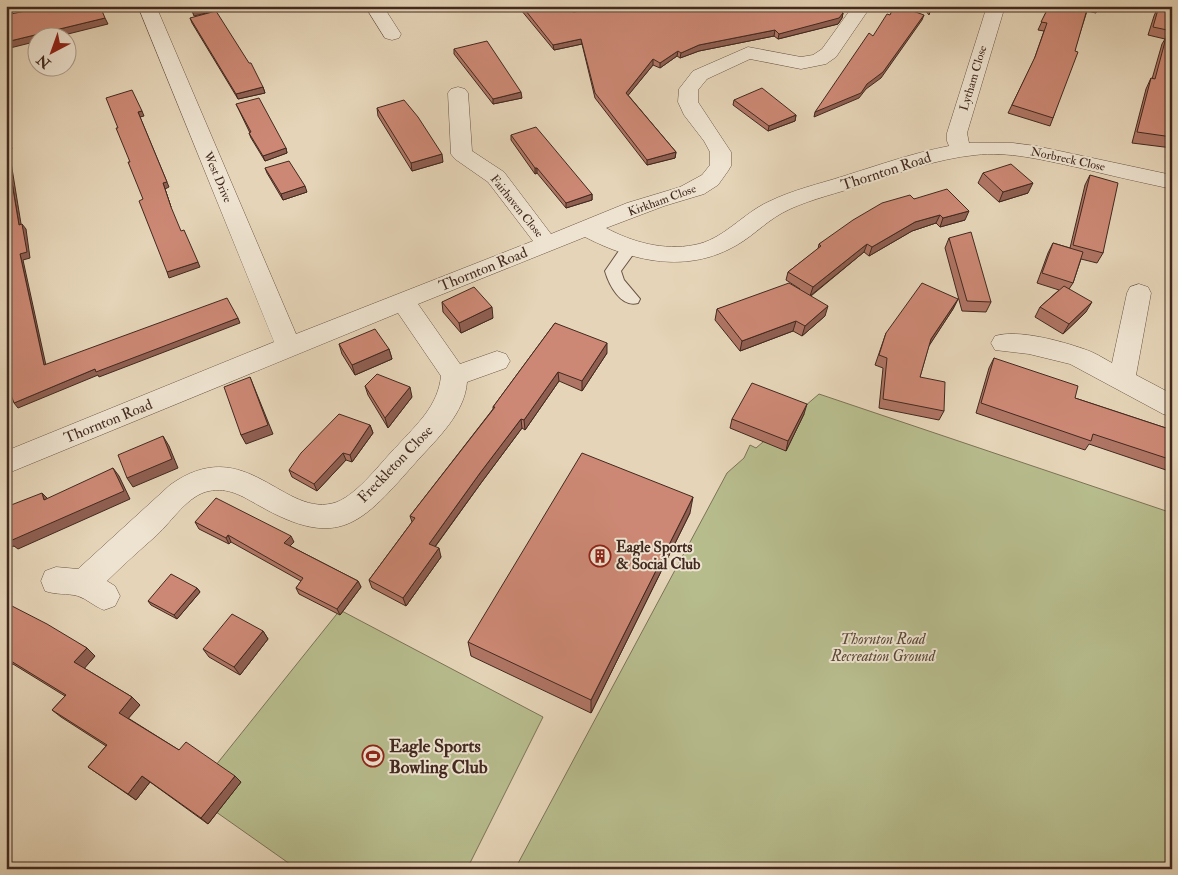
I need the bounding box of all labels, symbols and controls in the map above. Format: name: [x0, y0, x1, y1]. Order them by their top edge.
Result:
north arrow: [28, 28, 78, 78]
street label: Lytham Close: [956, 44, 991, 113]
text: N: [33, 51, 55, 73]
street label: Norbreck Close: [1029, 144, 1107, 175]
street label: West Drive: [200, 148, 235, 205]
street label: Thornton Road: [839, 148, 934, 195]
street label: Fairhaven Close: [487, 172, 546, 241]
street label: Kirkham Close: [626, 181, 698, 220]
street label: Thornton Road: [436, 243, 531, 296]
street label: Thornton Road: [61, 395, 156, 448]
street label: Freckleton Close: [354, 422, 437, 507]
place label: Eagle Sports & Social Club: [616, 538, 701, 574]
building icon: Eagle Sports & Social Club: [588, 544, 612, 568]
park label: Thornton Road Recreation Ground: [830, 630, 937, 666]
place label: Eagle Sports Bowling Club: [389, 735, 488, 779]
sports icon: Eagle Sports Bowling Club: [361, 744, 385, 768]

